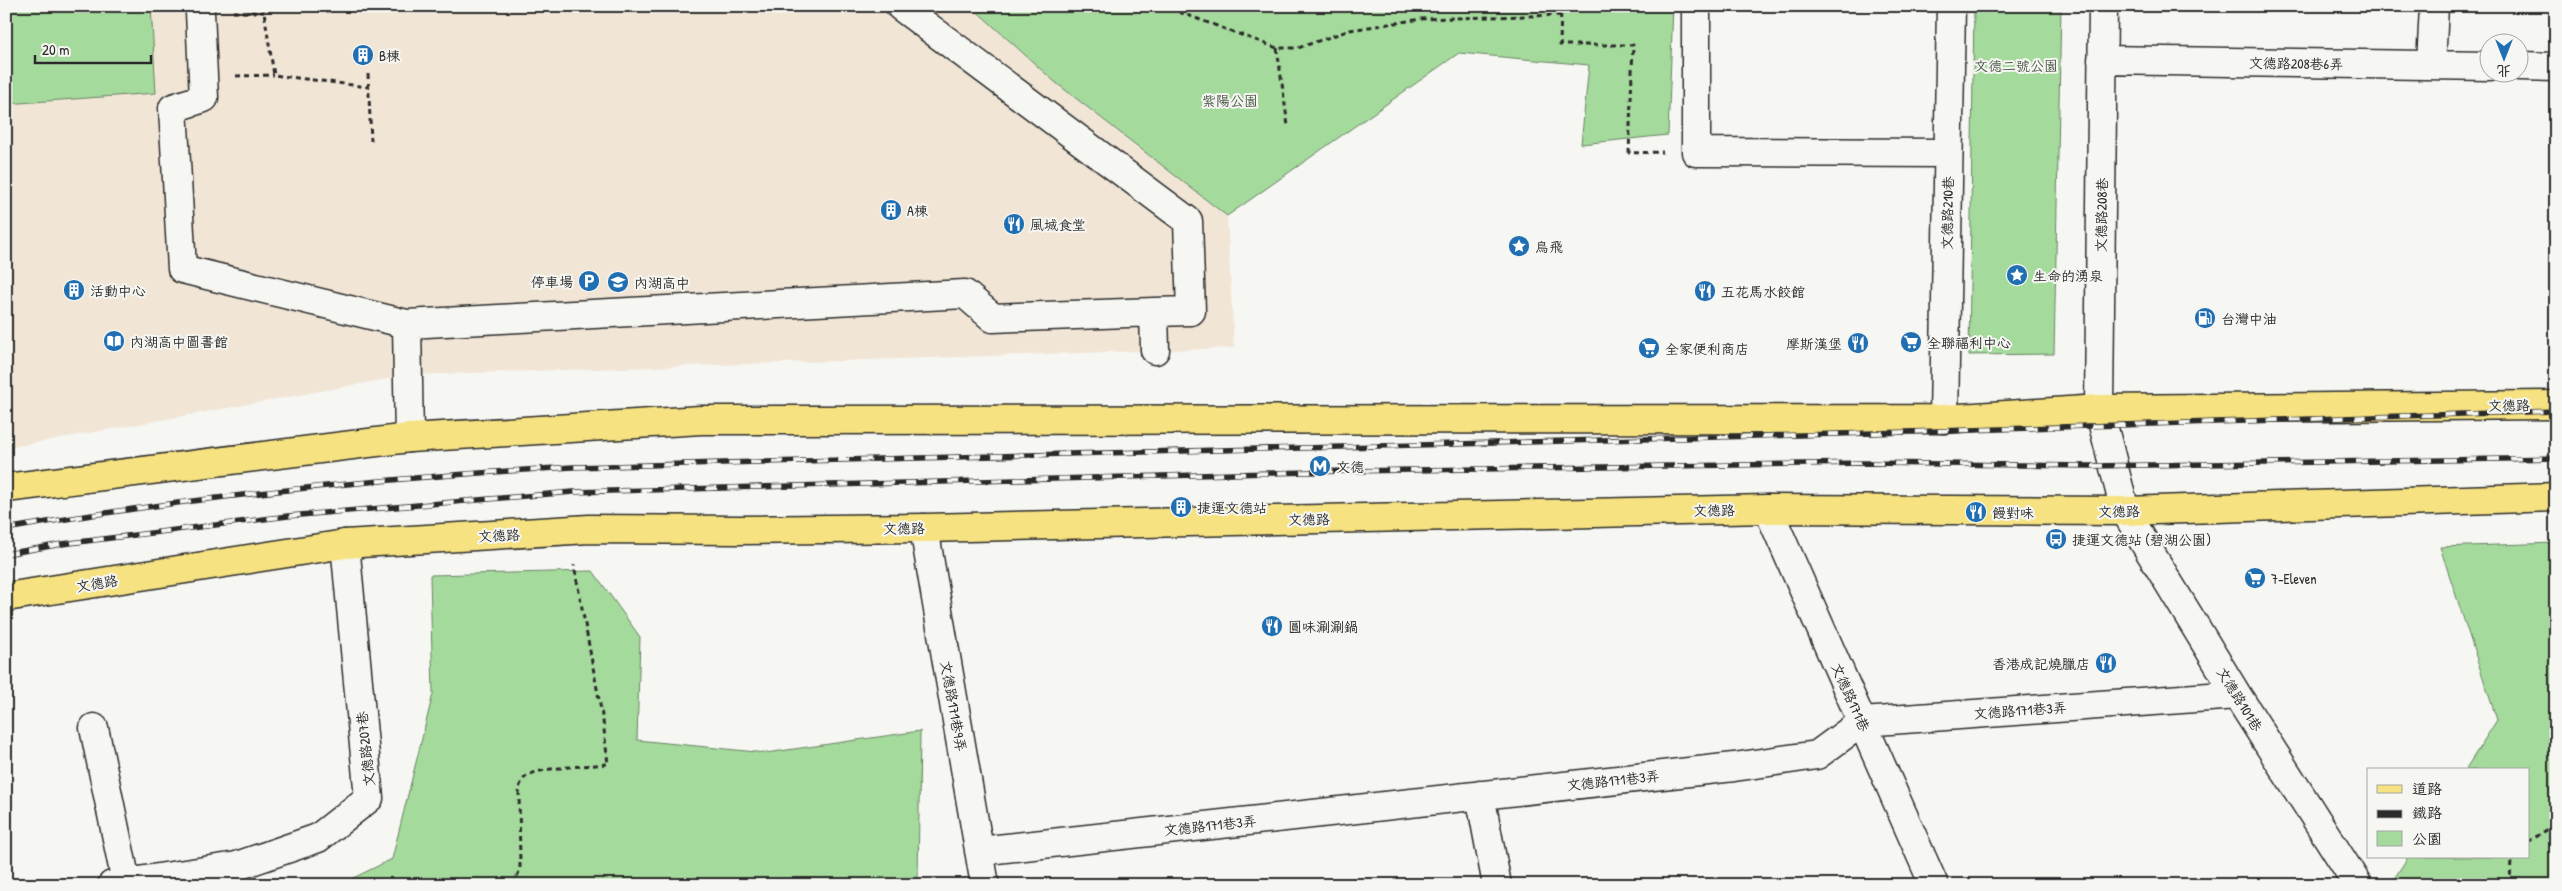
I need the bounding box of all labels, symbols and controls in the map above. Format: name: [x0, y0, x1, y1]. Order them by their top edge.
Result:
scale bar: [35, 32, 151, 64]
north arrow: [2480, 32, 2530, 82]
text: 20 m: [42, 39, 69, 60]
building icon: B棟: [351, 43, 375, 67]
place label: B棟: [379, 46, 401, 65]
street label: 文德路208巷6弄: [2249, 53, 2343, 73]
park label: 文德二號公園: [1974, 56, 2058, 75]
text: 北: [2497, 62, 2511, 81]
park label: 紫陽公園: [1202, 91, 1258, 110]
street label: 文德路210巷: [1937, 175, 1957, 250]
street label: 文德路208巷: [2091, 176, 2111, 253]
building icon: A棟: [879, 198, 903, 222]
place label: A棟: [907, 201, 929, 220]
restaurant icon: 風城食堂: [1002, 212, 1026, 236]
place label: 風城食堂: [1030, 215, 1086, 234]
place icon: 鳥飛: [1507, 234, 1531, 258]
place label: 鳥飛: [1535, 237, 1563, 256]
place icon: 生命的湧泉: [2005, 263, 2029, 287]
place label: 生命的湧泉: [2033, 266, 2103, 285]
parking icon: 停車場: [577, 269, 601, 293]
school or university icon: 內湖高中: [606, 270, 630, 294]
place label: 停車場: [531, 272, 573, 291]
place label: 內湖高中: [634, 273, 690, 292]
building icon: 活動中心: [62, 278, 86, 302]
restaurant icon: 五花馬水餃館: [1693, 279, 1717, 303]
place label: 活動中心: [90, 281, 146, 300]
place label: 五花馬水餃館: [1721, 282, 1805, 301]
fuel station icon: 台灣中油: [2193, 306, 2217, 330]
place label: 台灣中油: [2221, 309, 2277, 328]
library icon: 內湖高中圖書館: [102, 329, 126, 353]
supermarket icon: 全聯福利中心: [1899, 330, 1923, 354]
restaurant icon: 摩斯漢堡: [1846, 331, 1870, 355]
place label: 內湖高中圖書館: [130, 332, 228, 351]
place label: 全聯福利中心: [1927, 333, 2011, 352]
place label: 摩斯漢堡: [1786, 334, 1842, 353]
supermarket icon: 全家便利商店: [1637, 336, 1661, 360]
place label: 全家便利商店: [1665, 339, 1749, 358]
street label: 文德路: [2488, 395, 2530, 415]
metro station icon: 文德: [1308, 454, 1332, 478]
place label: 文德: [1336, 457, 1364, 476]
building icon: 捷運文德站: [1169, 495, 1193, 519]
place label: 捷運文德站: [1197, 498, 1267, 517]
street label: 文德路: [1693, 500, 1735, 520]
restaurant icon: 饅對味: [1964, 500, 1988, 524]
street label: 文德路: [2098, 501, 2140, 521]
place label: 饅對味: [1992, 503, 2034, 522]
street label: 文德路: [1288, 509, 1330, 529]
street label: 文德路: [883, 518, 925, 538]
street label: 文德路: [478, 524, 520, 546]
bus stop icon: 捷運文德站 (碧湖公園): [2044, 527, 2068, 551]
place label: 捷運文德站 (碧湖公園): [2072, 530, 2211, 549]
supermarket icon: 7-Eleven: [2243, 566, 2267, 590]
place label: 7-Eleven: [2271, 569, 2317, 588]
street label: 文德路: [75, 570, 119, 596]
restaurant icon: 圓味涮涮鍋: [1260, 614, 1284, 638]
place label: 圓味涮涮鍋: [1288, 617, 1358, 636]
restaurant icon: 香港成記燒臘店: [2094, 651, 2118, 675]
place label: 香港成記燒臘店: [1992, 654, 2090, 673]
street label: 文德路171巷9弄: [937, 659, 971, 753]
street label: 文德路171巷: [1827, 660, 1875, 735]
street label: 文德路101巷: [2213, 663, 2268, 736]
street label: 文德路171巷3弄: [1973, 697, 2067, 723]
street label: 文德路207巷: [351, 709, 378, 788]
street label: 文德路171巷3弄: [1566, 766, 1660, 794]
legend: [2367, 768, 2530, 858]
text: 道路: [2412, 778, 2442, 799]
text: 鐵路: [2412, 802, 2442, 823]
street label: 文德路171巷3弄: [1163, 811, 1257, 839]
text: 公園: [2412, 828, 2442, 849]

